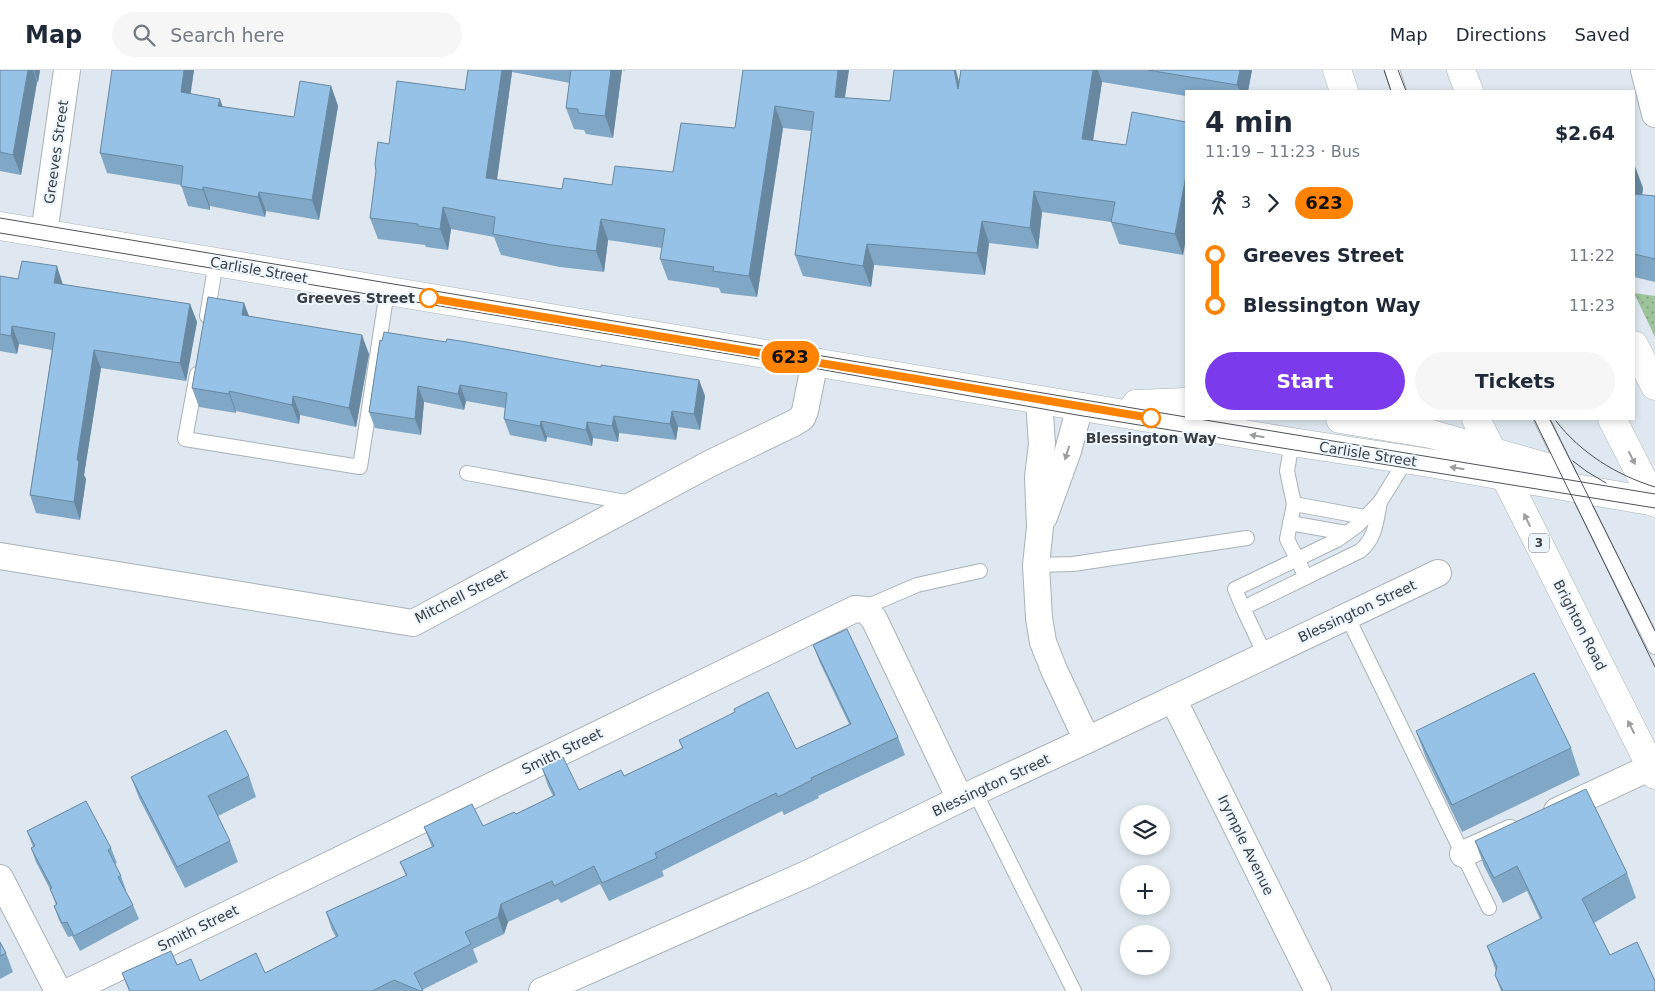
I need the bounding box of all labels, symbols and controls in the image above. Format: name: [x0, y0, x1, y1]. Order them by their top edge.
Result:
search box: [112, 12, 462, 57]
text: Map: [25, 21, 82, 49]
icon: search: [130, 21, 158, 49]
text: Search here: [170, 24, 284, 46]
text: Map: [1390, 24, 1428, 45]
text: Directions: [1456, 24, 1546, 45]
text: Saved: [1574, 24, 1630, 45]
street label: Greeves Street: [41, 99, 71, 205]
text: 4 min: [1205, 106, 1293, 139]
text: $2.64: [1555, 122, 1615, 144]
text: 11:19 – 11:23 · Bus: [1205, 142, 1360, 161]
icon: walk: [1205, 189, 1233, 217]
icon: forward: [1259, 189, 1287, 217]
text: 623: [1305, 192, 1343, 213]
text: 3: [1241, 193, 1251, 212]
text: Greeves Street: [1243, 244, 1404, 266]
text: 11:22: [1569, 246, 1615, 265]
street label: Carlisle Street: [209, 254, 309, 287]
marker: Greeves Street: [419, 288, 439, 308]
place label: Greeves Street: [296, 290, 415, 306]
text: Blessington Way: [1243, 294, 1420, 316]
text: 11:23: [1569, 296, 1615, 315]
line badge: 623: [761, 341, 819, 373]
text: 623: [771, 346, 809, 367]
button: Start: [1205, 352, 1405, 410]
button: Tickets: [1415, 352, 1615, 410]
marker: Blessington Way: [1141, 408, 1161, 428]
place label: Blessington Way: [1086, 430, 1216, 446]
one-way arrow: [1249, 432, 1265, 440]
street label: Carlisle Street: [1318, 438, 1418, 470]
one-way arrow: [1063, 446, 1071, 461]
one-way arrow: [1628, 451, 1636, 465]
one-way arrow: [1448, 463, 1464, 471]
one-way arrow: [1523, 513, 1531, 527]
road number: 3: [1529, 533, 1549, 552]
street label: Mitchell Street: [412, 566, 510, 626]
street label: Blessington Street: [1295, 576, 1419, 645]
street label: Brighton Road: [1550, 577, 1610, 673]
one-way arrow: [1627, 720, 1635, 734]
street label: Smith Street: [519, 724, 605, 777]
street label: Blessington Street: [929, 750, 1053, 819]
street label: Irymple Avenue: [1215, 792, 1277, 898]
map controls: [1120, 805, 1170, 975]
button: layers: [1120, 805, 1170, 855]
button: +: [1120, 865, 1170, 915]
street label: Smith Street: [155, 901, 241, 954]
button: −: [1120, 925, 1170, 975]

